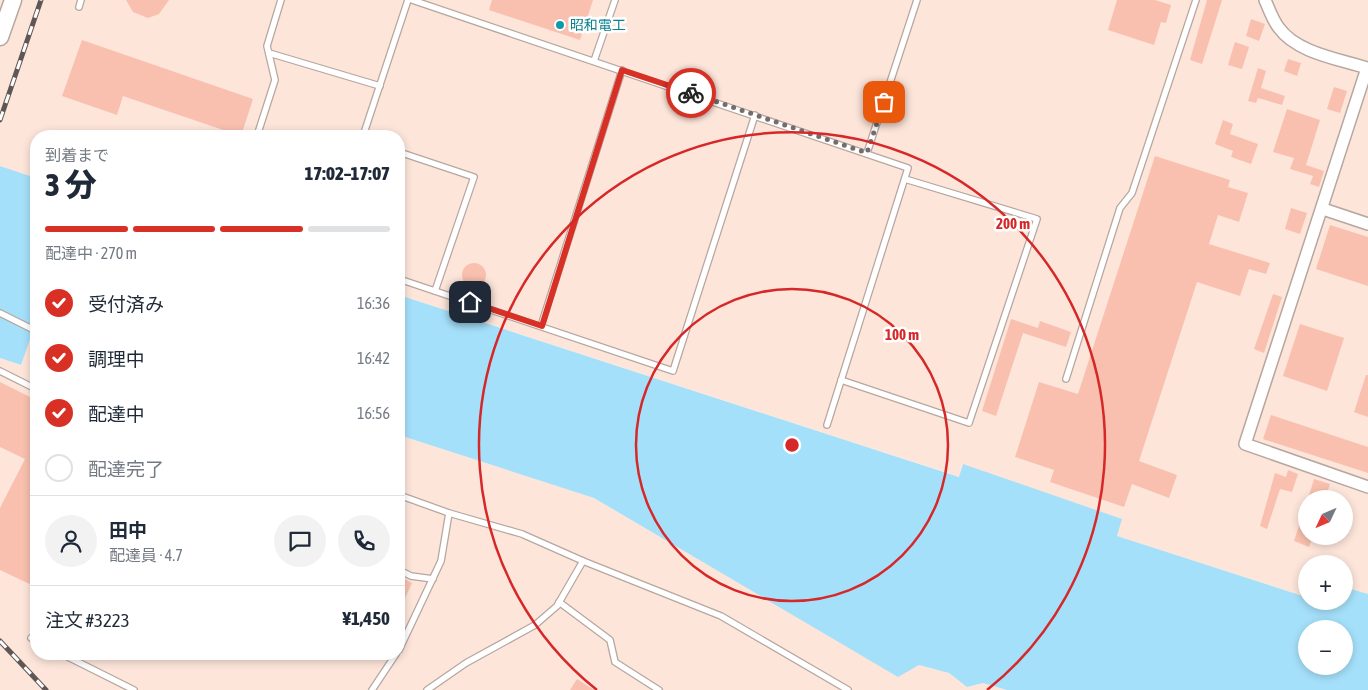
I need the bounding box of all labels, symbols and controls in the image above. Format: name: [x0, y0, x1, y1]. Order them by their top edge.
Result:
place label: 昭和電工: [570, 17, 626, 33]
marker: 昭和電工: [554, 19, 566, 31]
courier: [666, 68, 716, 118]
icon: bike: [677, 79, 705, 107]
pin: [863, 81, 905, 123]
icon: bag: [870, 88, 898, 116]
text: 到着まで: [45, 146, 109, 164]
text: 17:02–17:07: [304, 162, 390, 184]
text: 3 分: [45, 166, 96, 203]
text: 200 m: [996, 215, 1030, 232]
text: 配達中 · 270 m: [45, 244, 137, 262]
pin: [449, 281, 491, 323]
icon: home: [456, 288, 484, 316]
icon: check: [45, 289, 73, 317]
text: 受付済み: [88, 293, 164, 315]
text: 16:36: [357, 294, 390, 312]
text: 100 m: [885, 326, 919, 343]
icon: check: [45, 344, 73, 372]
text: 調理中: [88, 348, 145, 370]
text: 16:42: [357, 349, 390, 367]
icon: check: [45, 399, 73, 427]
text: 配達中: [88, 403, 145, 425]
text: 16:56: [357, 404, 390, 422]
centre of rings: [783, 436, 801, 454]
text: 配達完了: [88, 458, 164, 480]
north arrow: [1298, 490, 1352, 545]
map controls: [1298, 490, 1353, 675]
button: person: [45, 515, 97, 567]
button: chat: [274, 515, 326, 567]
button: phone: [338, 515, 390, 567]
text: 田中: [109, 519, 147, 541]
text: 配達員 · 4.7: [109, 546, 183, 564]
button: +: [1298, 555, 1353, 610]
text: ¥1,450: [342, 607, 390, 629]
text: 注文 #3223: [45, 609, 130, 631]
button: −: [1298, 620, 1353, 675]

